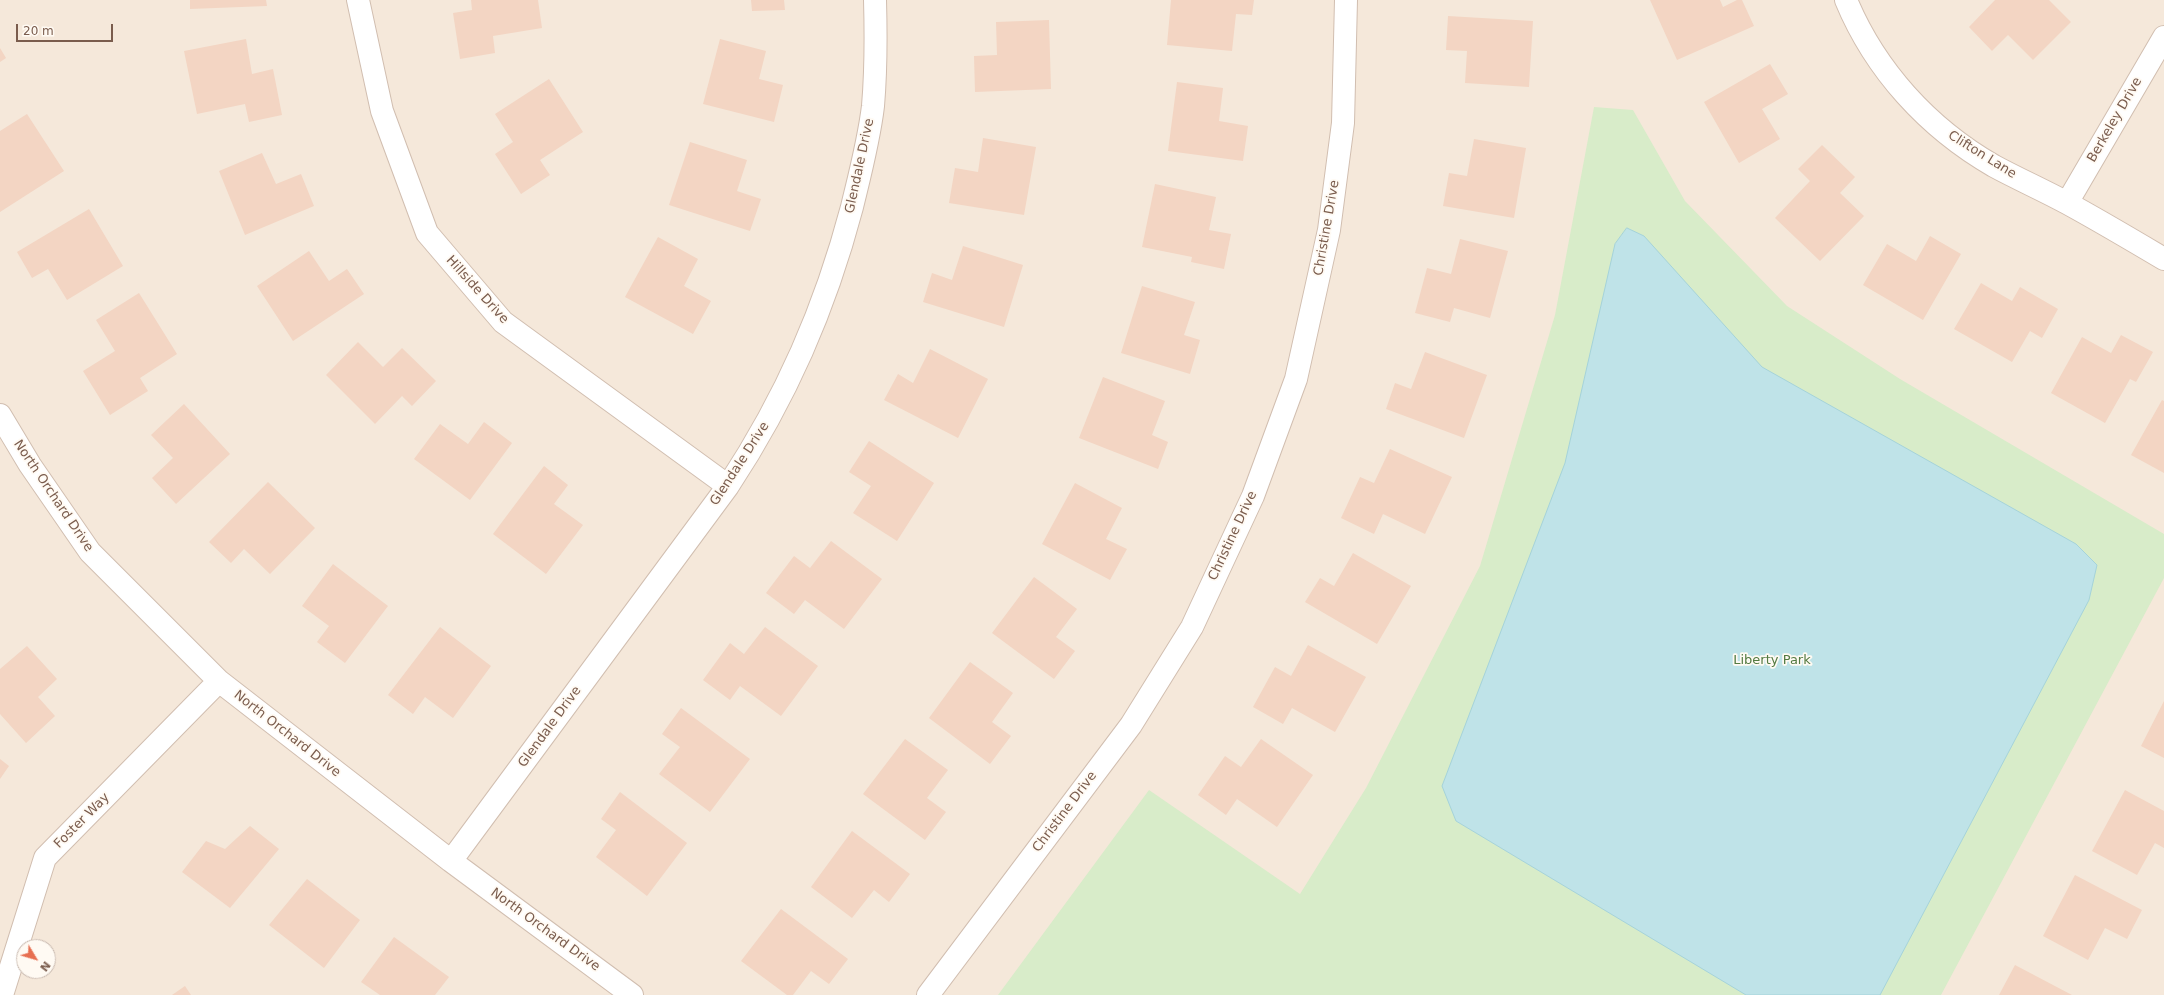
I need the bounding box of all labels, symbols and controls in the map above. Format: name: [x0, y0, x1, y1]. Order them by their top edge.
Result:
scale bar: [18, 16, 115, 42]
text: 20 m: [23, 24, 54, 38]
street label: Berkeley Drive: [2084, 75, 2146, 165]
street label: Glendale Drive: [842, 117, 878, 215]
street label: Clifton Lane: [1945, 128, 2019, 182]
street label: Christine Drive: [1311, 179, 1343, 277]
street label: Hillside Drive: [442, 253, 512, 327]
street label: Glendale Drive: [707, 419, 773, 509]
street label: North Orchard Drive: [10, 437, 96, 555]
street label: Christine Drive: [1205, 489, 1261, 583]
park label: Liberty Park: [1733, 653, 1811, 669]
street label: Glendale Drive: [515, 683, 585, 771]
street label: North Orchard Drive: [230, 687, 344, 781]
street label: Christine Drive: [1030, 769, 1100, 855]
street label: Foster Way: [51, 790, 113, 852]
street label: North Orchard Drive: [487, 885, 603, 975]
north arrow: [16, 939, 56, 979]
text: N: [37, 958, 53, 974]

